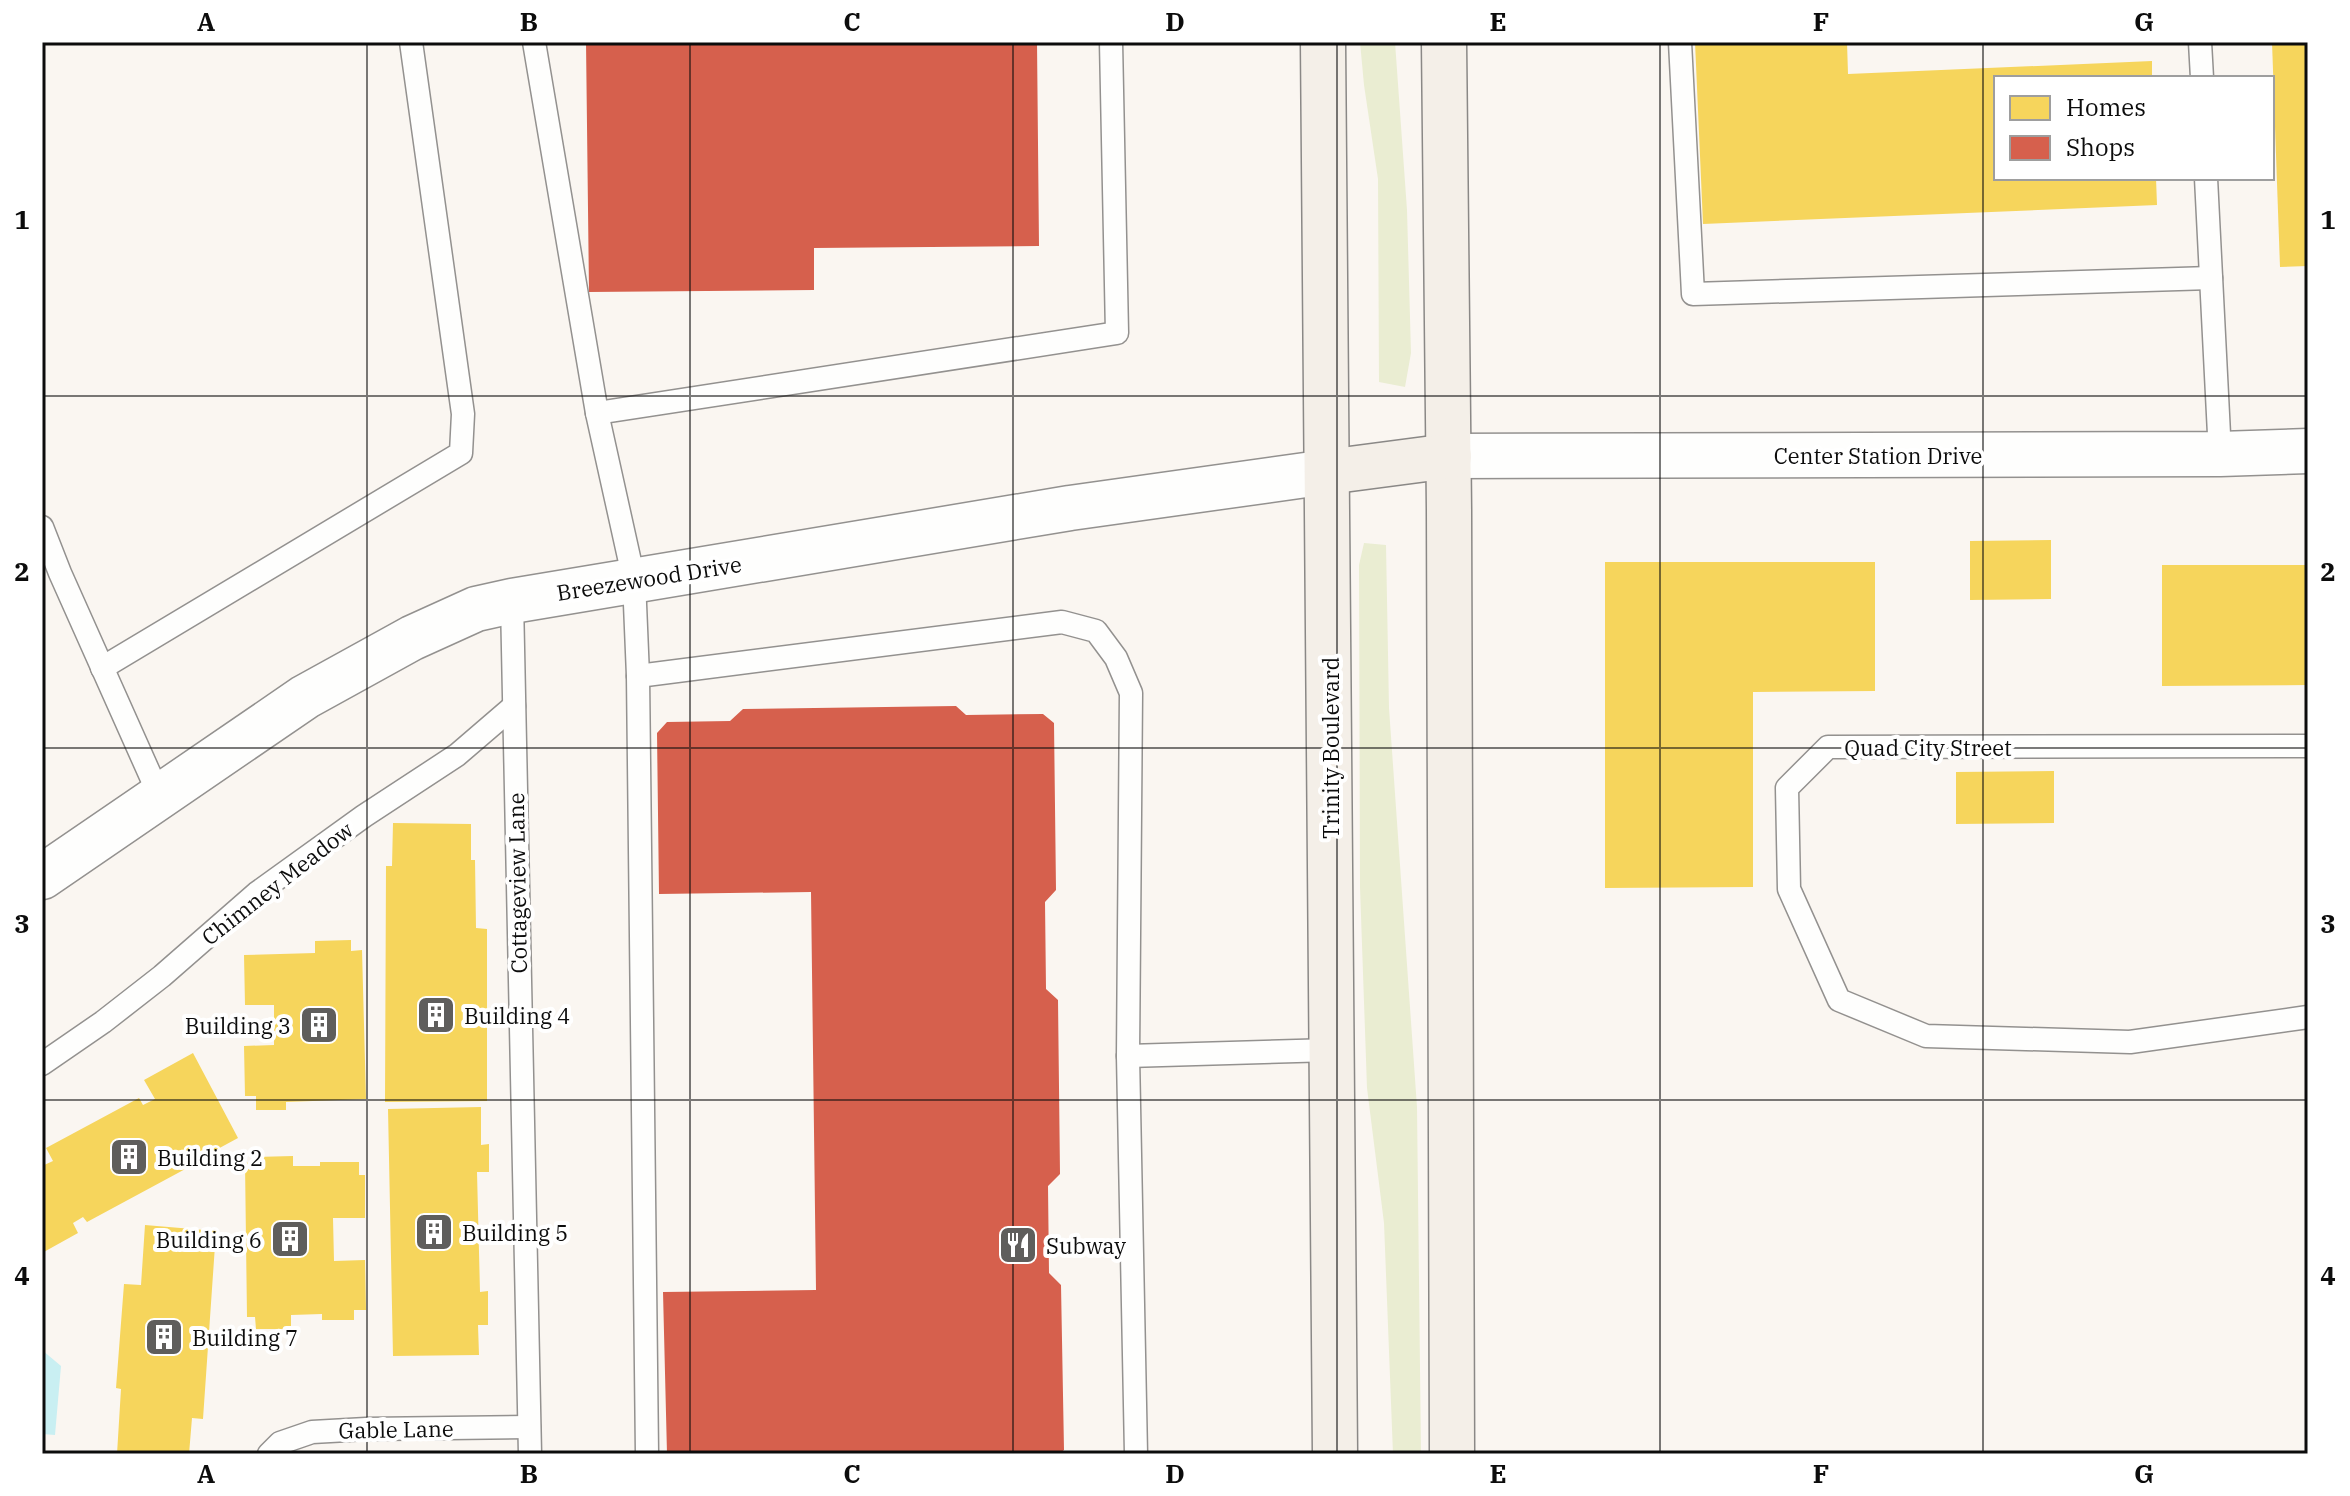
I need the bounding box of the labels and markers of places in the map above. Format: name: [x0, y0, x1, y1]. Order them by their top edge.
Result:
building icon: Building 4: [415, 994, 457, 1036]
place label: Building 4: [464, 1001, 570, 1030]
building icon: Building 3: [298, 1004, 340, 1046]
place label: Building 3: [185, 1011, 291, 1040]
building icon: Building 2: [108, 1136, 150, 1178]
place label: Building 2: [157, 1143, 263, 1172]
building icon: Building 5: [413, 1211, 455, 1253]
building icon: Building 6: [269, 1218, 311, 1260]
place label: Building 5: [462, 1218, 568, 1247]
restaurant icon: Subway: [997, 1224, 1039, 1266]
place label: Building 6: [156, 1225, 262, 1254]
place label: Subway: [1046, 1231, 1126, 1260]
building icon: Building 7: [143, 1316, 185, 1358]
place label: Building 7: [192, 1323, 298, 1352]

